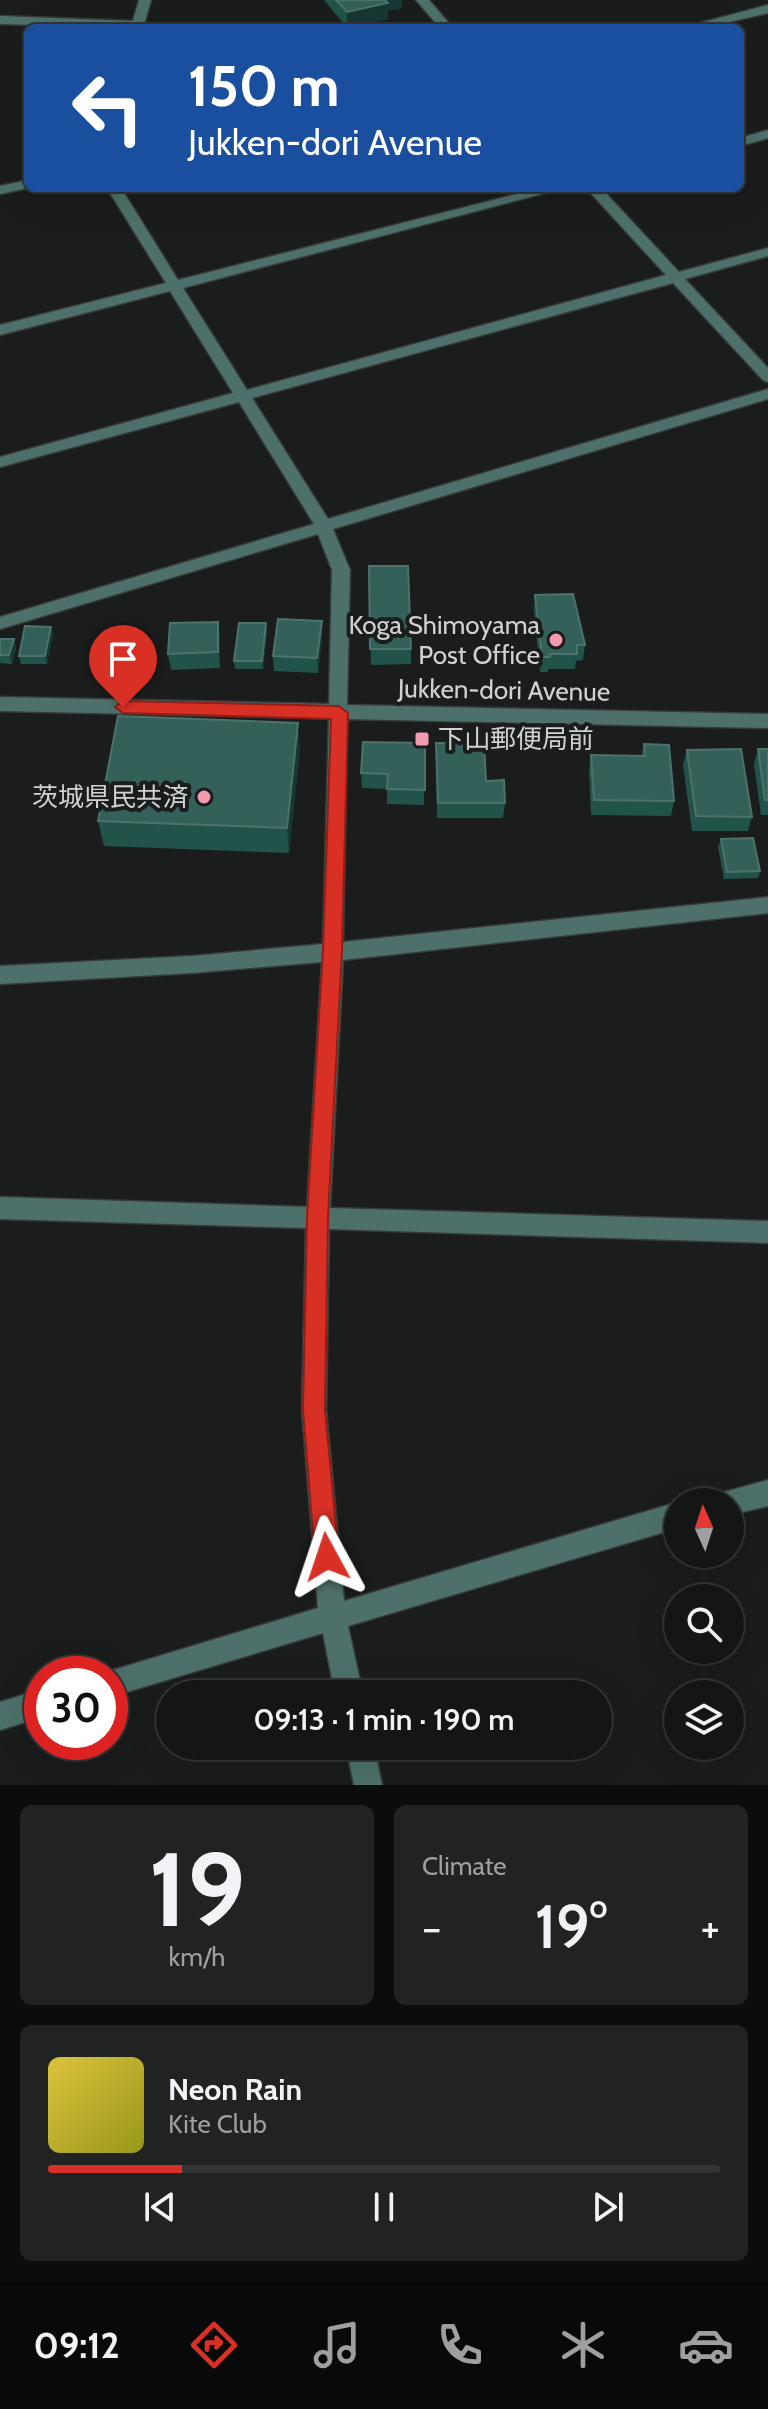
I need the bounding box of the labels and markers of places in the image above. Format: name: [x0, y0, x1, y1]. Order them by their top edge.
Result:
place label: Koga Shimoyama Post Office: [348, 609, 541, 671]
pin: [89, 625, 157, 707]
marker: Koga Shimoyama Post Office: [547, 631, 565, 649]
place label: 下山郵便局前: [438, 723, 594, 755]
marker: 下山郵便局前: [413, 730, 431, 748]
place label: 茨城県民共済: [32, 781, 188, 813]
marker: 茨城県民共済: [195, 788, 213, 806]

